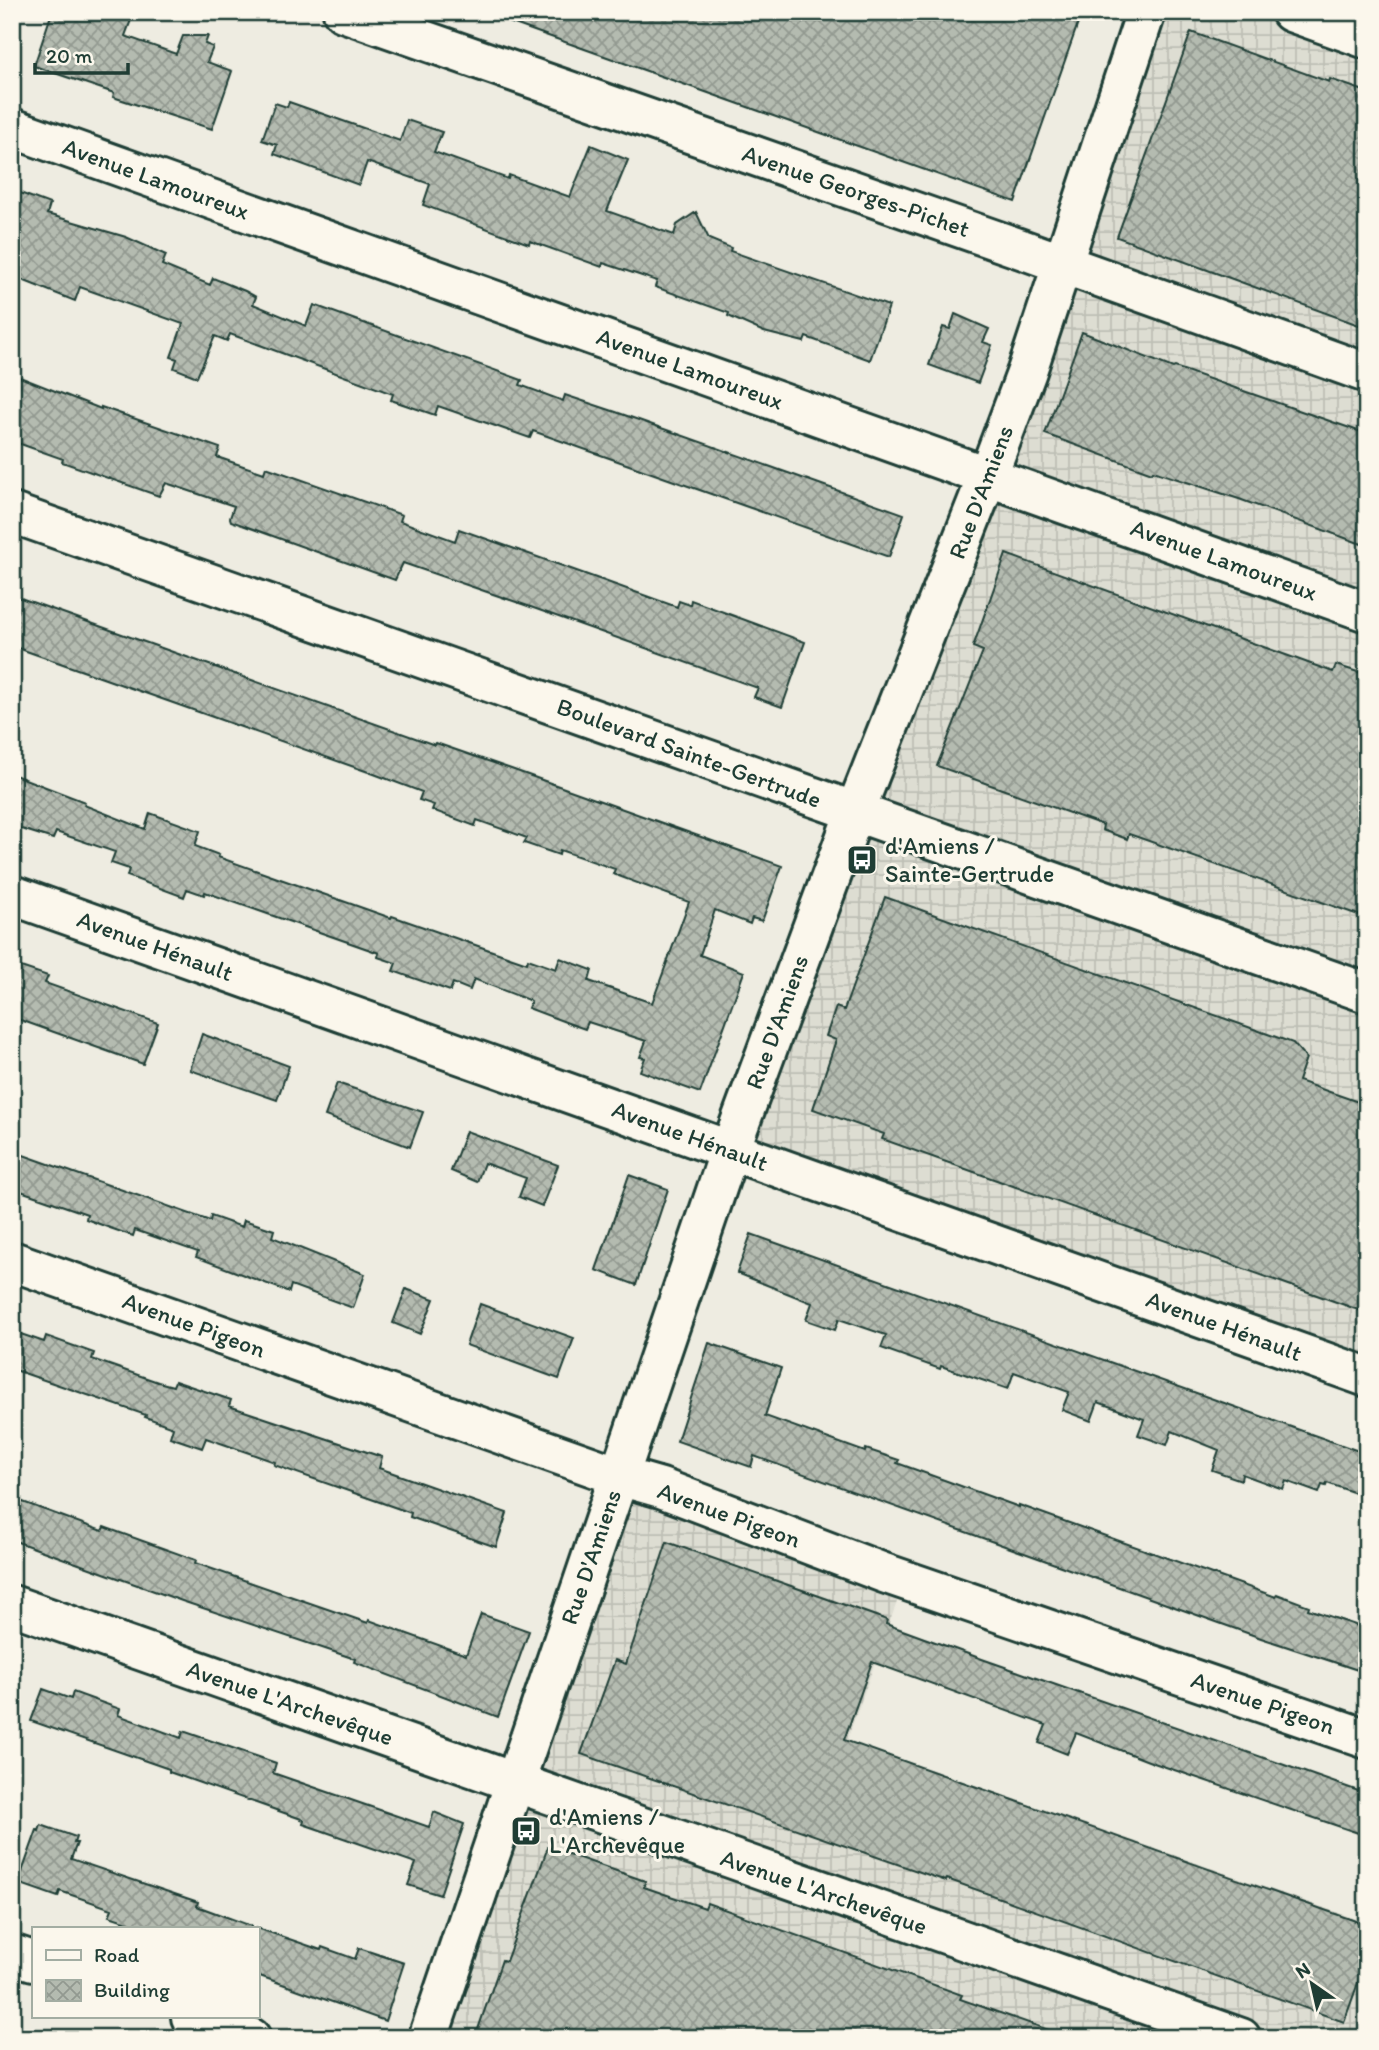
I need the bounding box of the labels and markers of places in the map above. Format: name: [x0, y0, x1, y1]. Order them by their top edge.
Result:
place label: d'Amiens / Sainte-Gertrude: [885, 831, 1054, 888]
bus stop icon: d'Amiens / Sainte-Gertrude: [845, 843, 879, 877]
place label: d'Amiens / L'Archevêque: [549, 1802, 685, 1859]
bus stop icon: d'Amiens / L'Archevêque: [509, 1814, 543, 1848]

